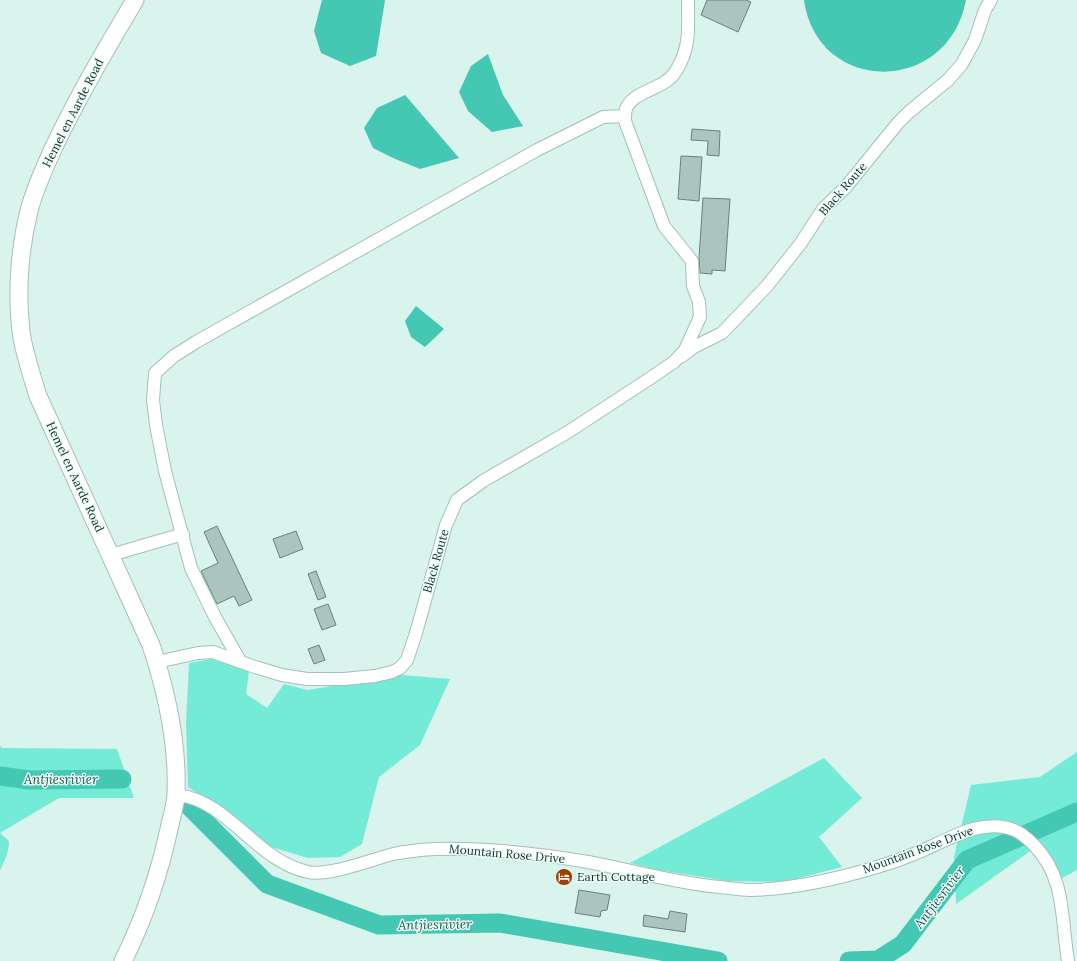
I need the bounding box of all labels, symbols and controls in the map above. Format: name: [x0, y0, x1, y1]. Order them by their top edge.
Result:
street label: Hemel en Aarde Road: [39, 56, 106, 170]
street label: Black Route: [815, 159, 870, 218]
street label: Hemel en Aarde Road: [43, 419, 108, 534]
street label: Black Route: [419, 527, 452, 594]
water label: Antjiesrivier: [23, 771, 98, 788]
street label: Mountain Rose Drive: [860, 822, 976, 877]
street label: Mountain Rose Drive: [448, 841, 566, 866]
water label: Antjiesrivier: [910, 863, 968, 933]
hotel icon: Earth Cottage: [554, 867, 574, 887]
place label: Earth Cottage: [577, 869, 656, 884]
water label: Antjiesrivier: [397, 915, 472, 934]

